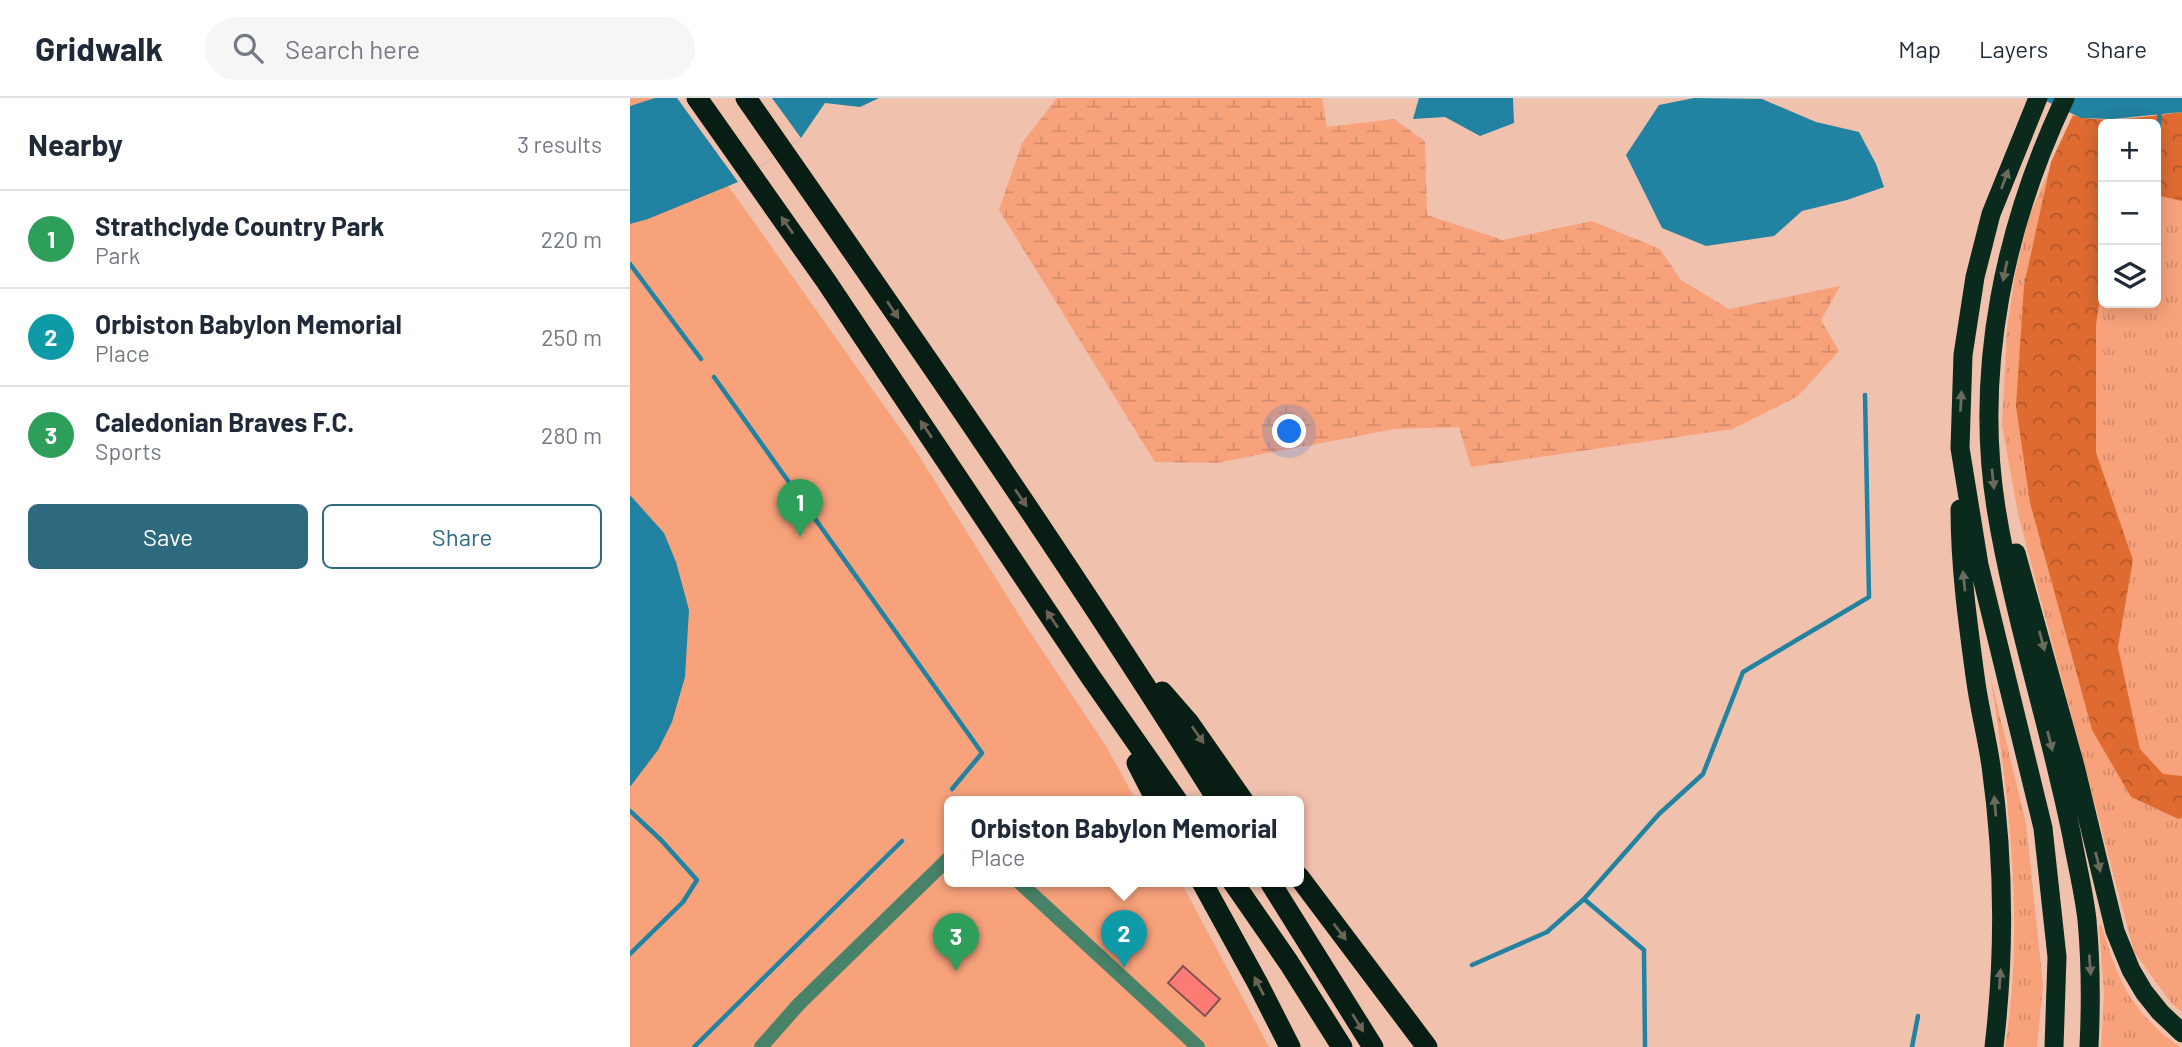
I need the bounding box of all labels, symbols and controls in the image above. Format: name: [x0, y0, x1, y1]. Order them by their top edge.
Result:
search box: [205, 17, 695, 80]
text: Gridwalk: [35, 28, 163, 68]
icon: search: [229, 29, 267, 67]
text: Search here: [285, 33, 420, 64]
text: Map: [1898, 34, 1941, 63]
text: Layers: [1979, 34, 2048, 63]
text: Share: [2086, 34, 2147, 63]
map controls: [2098, 119, 2161, 308]
button: +: [2098, 119, 2161, 182]
text: Nearby: [28, 126, 123, 162]
text: 3 results: [517, 130, 602, 158]
one-way arrow: [1999, 168, 2010, 189]
button: −: [2098, 182, 2161, 245]
text: Strathclyde Country Park: [95, 210, 384, 241]
one-way arrow: [780, 216, 794, 234]
text: 1: [47, 225, 55, 253]
text: 220 m: [541, 225, 602, 253]
text: Park: [95, 241, 140, 269]
button: layers: [2098, 245, 2161, 308]
one-way arrow: [1999, 260, 2010, 282]
one-way arrow: [886, 301, 900, 319]
text: Orbiston Babylon Memorial: [95, 308, 402, 339]
text: 2: [45, 323, 57, 351]
text: 250 m: [541, 323, 602, 351]
text: Place: [95, 339, 150, 367]
one-way arrow: [1955, 389, 1966, 411]
text: Caledonian Braves F.C.: [95, 406, 354, 437]
your location: [1272, 414, 1306, 448]
one-way arrow: [920, 420, 933, 439]
text: 3: [45, 421, 57, 449]
text: 280 m: [541, 421, 602, 449]
text: Sports: [95, 437, 162, 465]
one-way arrow: [1987, 468, 1998, 490]
pin: 1: [777, 479, 823, 537]
one-way arrow: [1014, 489, 1028, 507]
button: Save: [28, 504, 308, 569]
button: Share: [322, 504, 602, 569]
one-way arrow: [1958, 570, 1969, 592]
one-way arrow: [1046, 609, 1059, 629]
one-way arrow: [2037, 631, 2047, 652]
one-way arrow: [1191, 726, 1205, 744]
one-way arrow: [2045, 730, 2056, 752]
one-way arrow: [1989, 795, 2000, 817]
popup: [944, 796, 1304, 887]
text: Orbiston Babylon Memorial: [971, 812, 1277, 843]
text: Place: [971, 843, 1025, 871]
one-way arrow: [2093, 851, 2104, 873]
pin: 2: [1101, 910, 1147, 968]
pin: 3: [933, 913, 979, 971]
one-way arrow: [1333, 923, 1347, 941]
one-way arrow: [2085, 954, 2096, 976]
one-way arrow: [1995, 968, 2006, 990]
one-way arrow: [1253, 976, 1265, 996]
one-way arrow: [1352, 1014, 1365, 1033]

